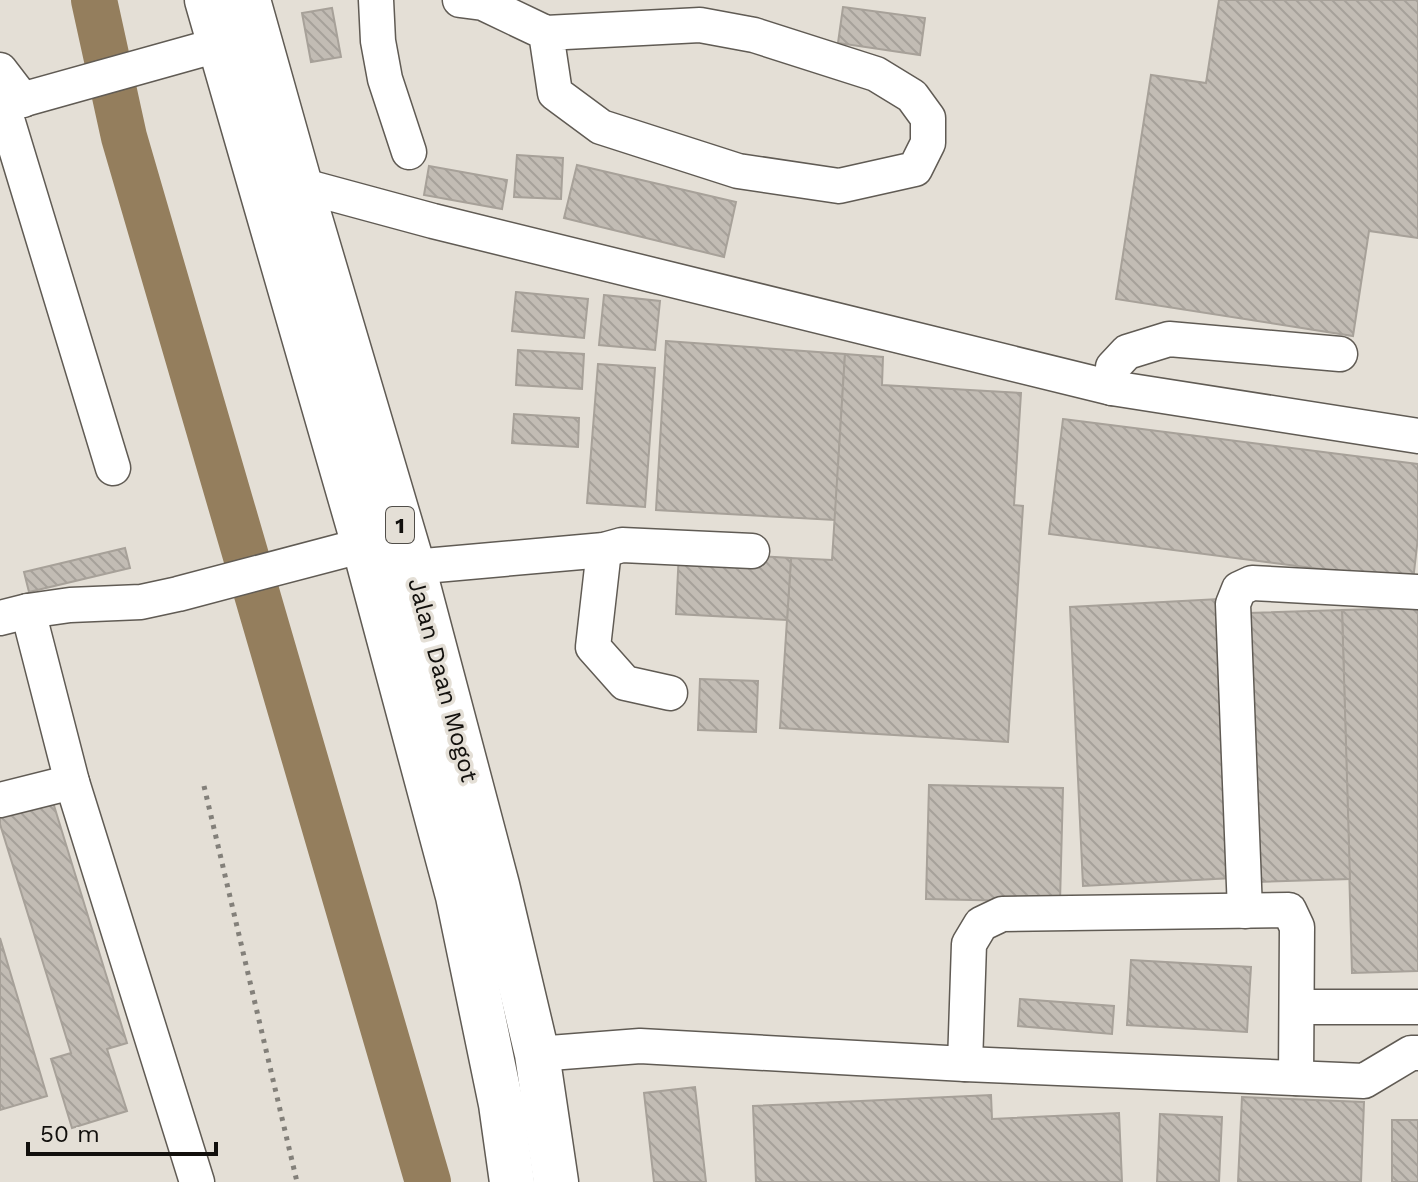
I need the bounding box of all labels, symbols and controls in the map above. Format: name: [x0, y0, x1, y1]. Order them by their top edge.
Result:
road number: 1: [386, 507, 414, 543]
street label: Jalan Daan Mogot: [402, 575, 484, 785]
scale bar: [28, 1106, 216, 1156]
text: 50 m: [40, 1120, 100, 1148]

